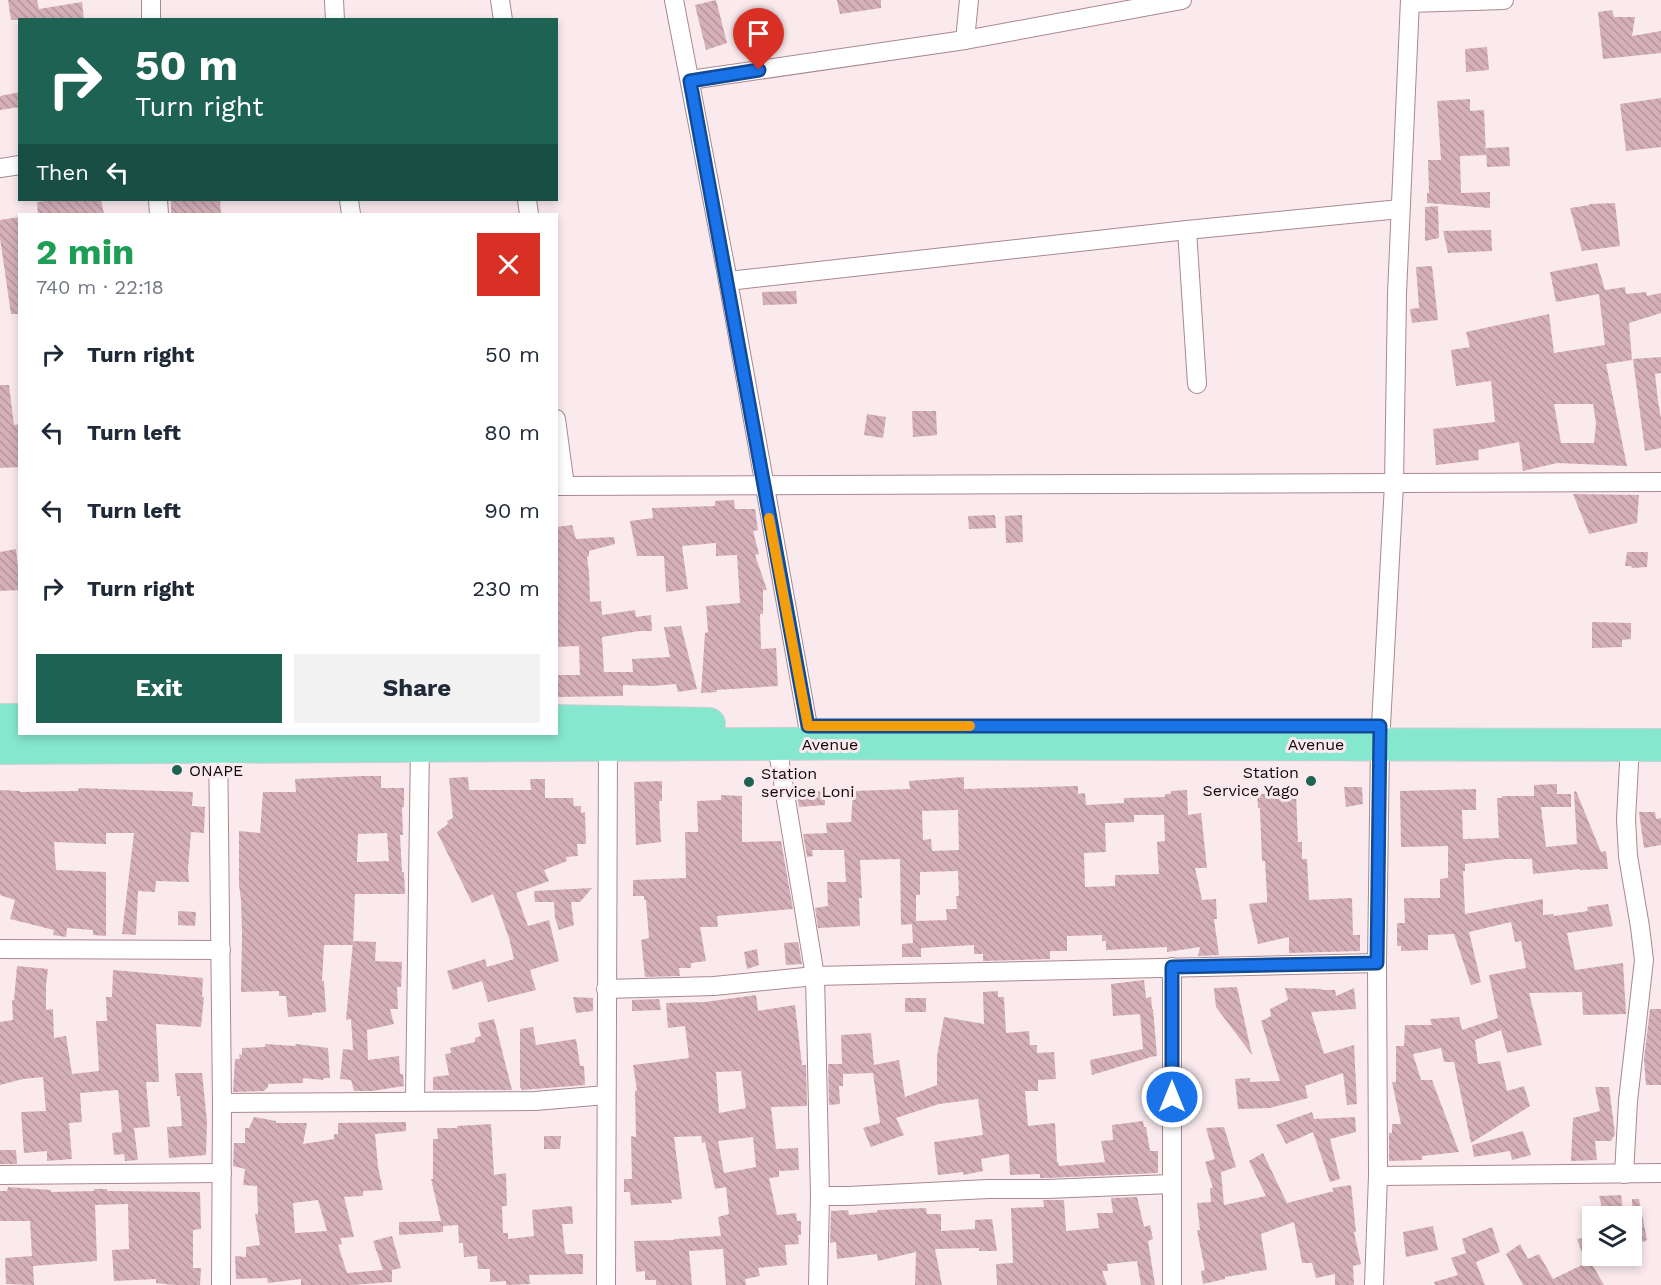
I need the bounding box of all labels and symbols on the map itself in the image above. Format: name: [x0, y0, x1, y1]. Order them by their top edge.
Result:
pin: [733, 8, 784, 70]
street label: Avenue: [802, 735, 858, 754]
street label: Avenue: [1288, 735, 1344, 754]
place label: ONAPE: [189, 761, 243, 780]
marker: ONAPE: [170, 763, 184, 777]
place label: Station Service Yago: [1203, 763, 1299, 800]
place label: Station service Loni: [761, 764, 855, 801]
marker: Station Service Yago: [1304, 774, 1318, 788]
marker: Station service Loni: [742, 775, 756, 789]
position arrow: [1140, 1065, 1204, 1129]

